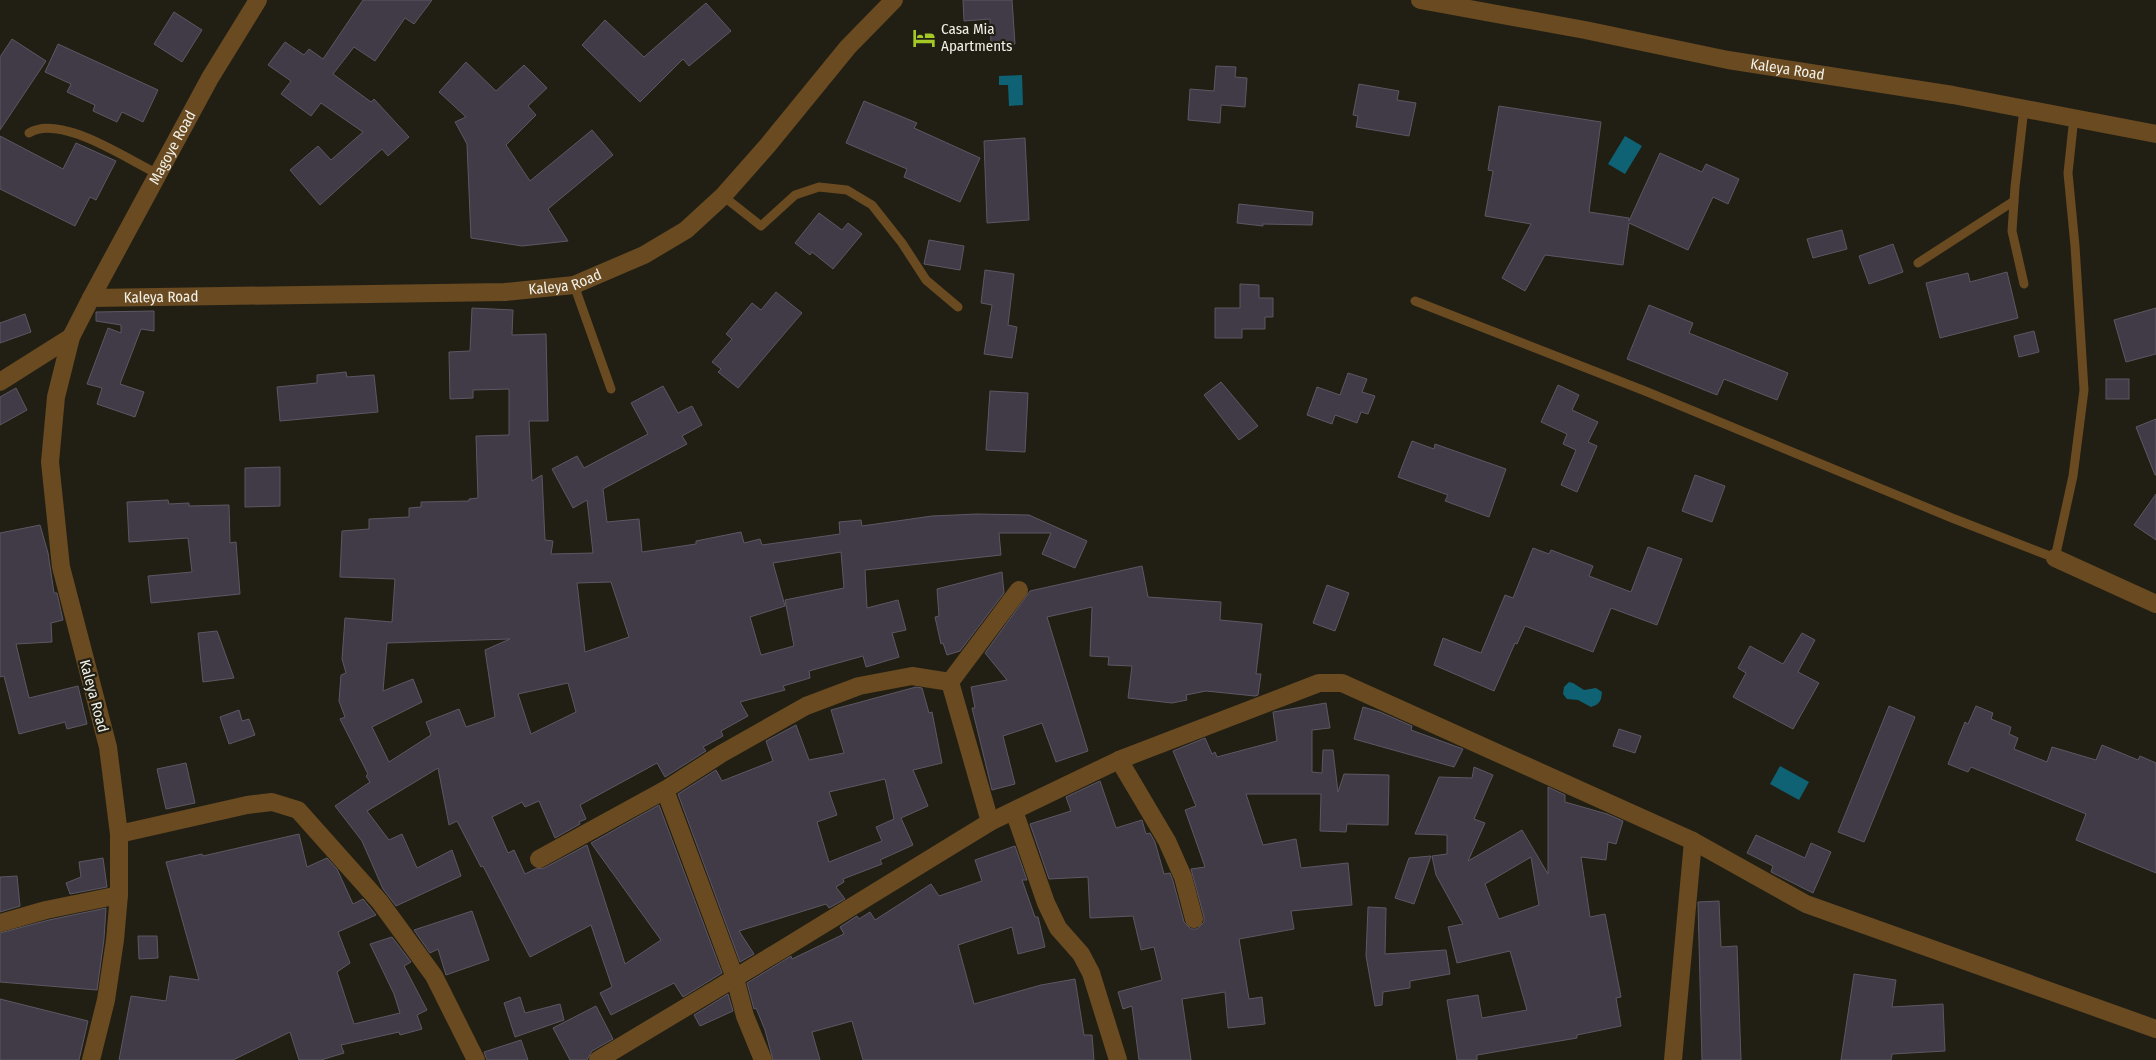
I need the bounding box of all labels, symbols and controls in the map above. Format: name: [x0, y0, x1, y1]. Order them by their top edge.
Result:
place label: Casa Mia Apartments: [941, 20, 1012, 55]
hotel icon: Casa Mia Apartments: [911, 25, 937, 51]
street label: Kaleya Road: [1749, 55, 1826, 84]
street label: Magoye Road: [145, 108, 200, 188]
street label: Kaleya Road: [528, 265, 604, 299]
street label: Kaleya Road: [124, 287, 199, 307]
street label: Kaleya Road: [76, 658, 112, 734]

